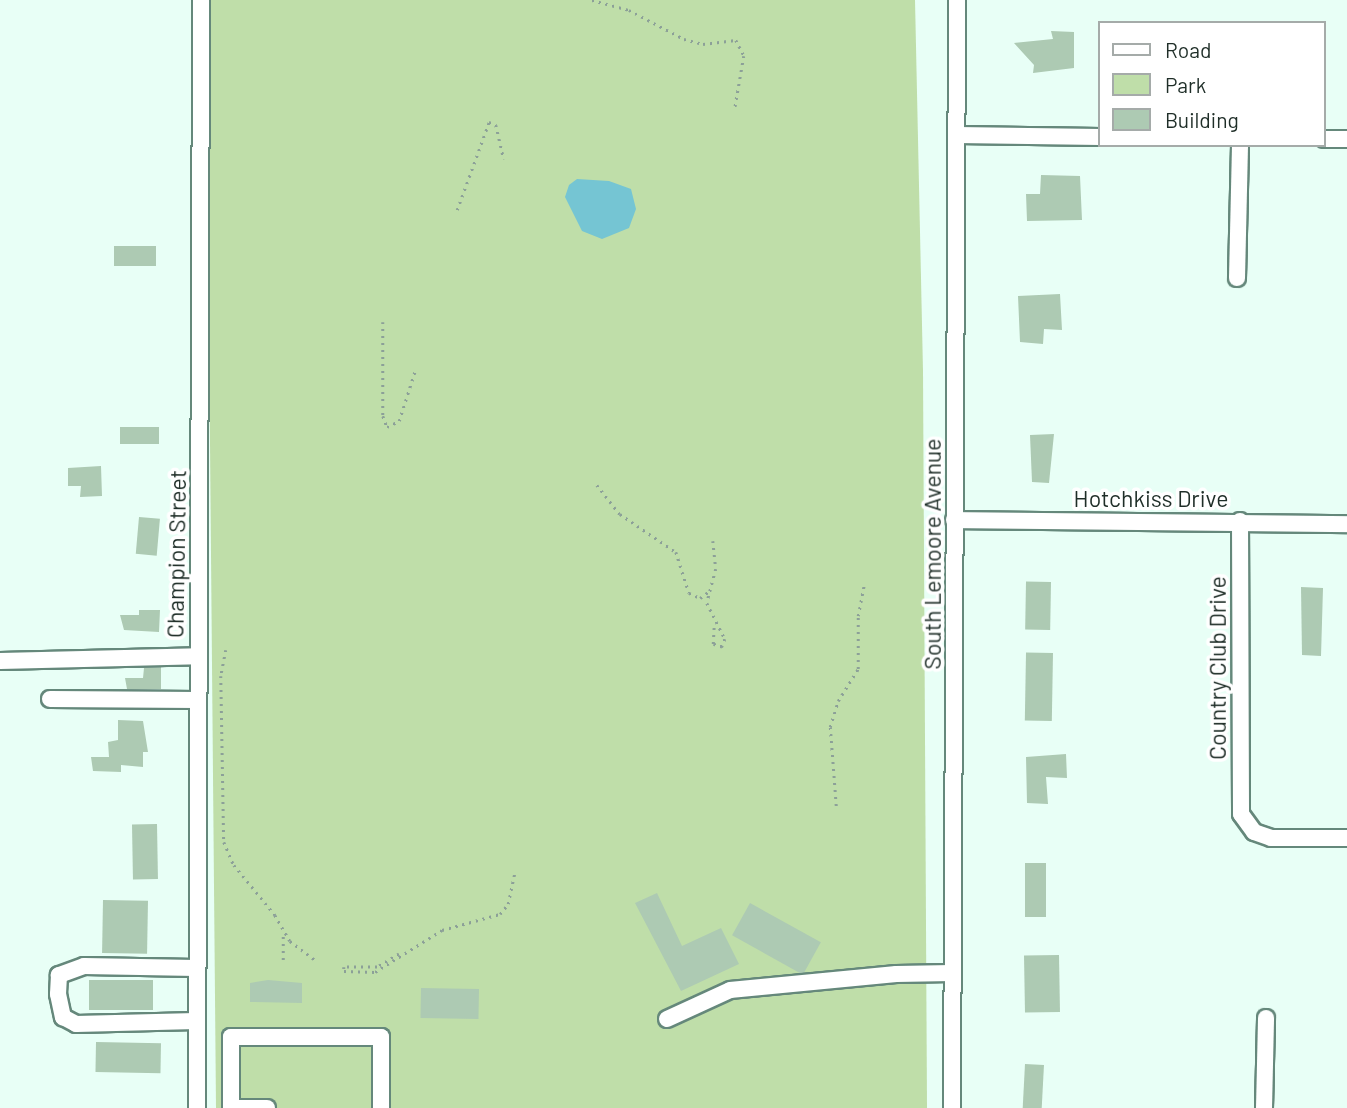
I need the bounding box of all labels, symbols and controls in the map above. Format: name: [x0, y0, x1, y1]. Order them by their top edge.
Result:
legend: [1098, 21, 1326, 147]
text: Road: [1165, 37, 1211, 62]
text: Park: [1165, 72, 1206, 97]
text: Building: [1165, 107, 1239, 132]
street label: South Lemoore Avenue: [918, 438, 946, 670]
street label: Champion Street: [161, 470, 191, 638]
street label: Hotchkiss Drive: [1074, 484, 1228, 512]
street label: Country Club Drive: [1203, 576, 1231, 760]

